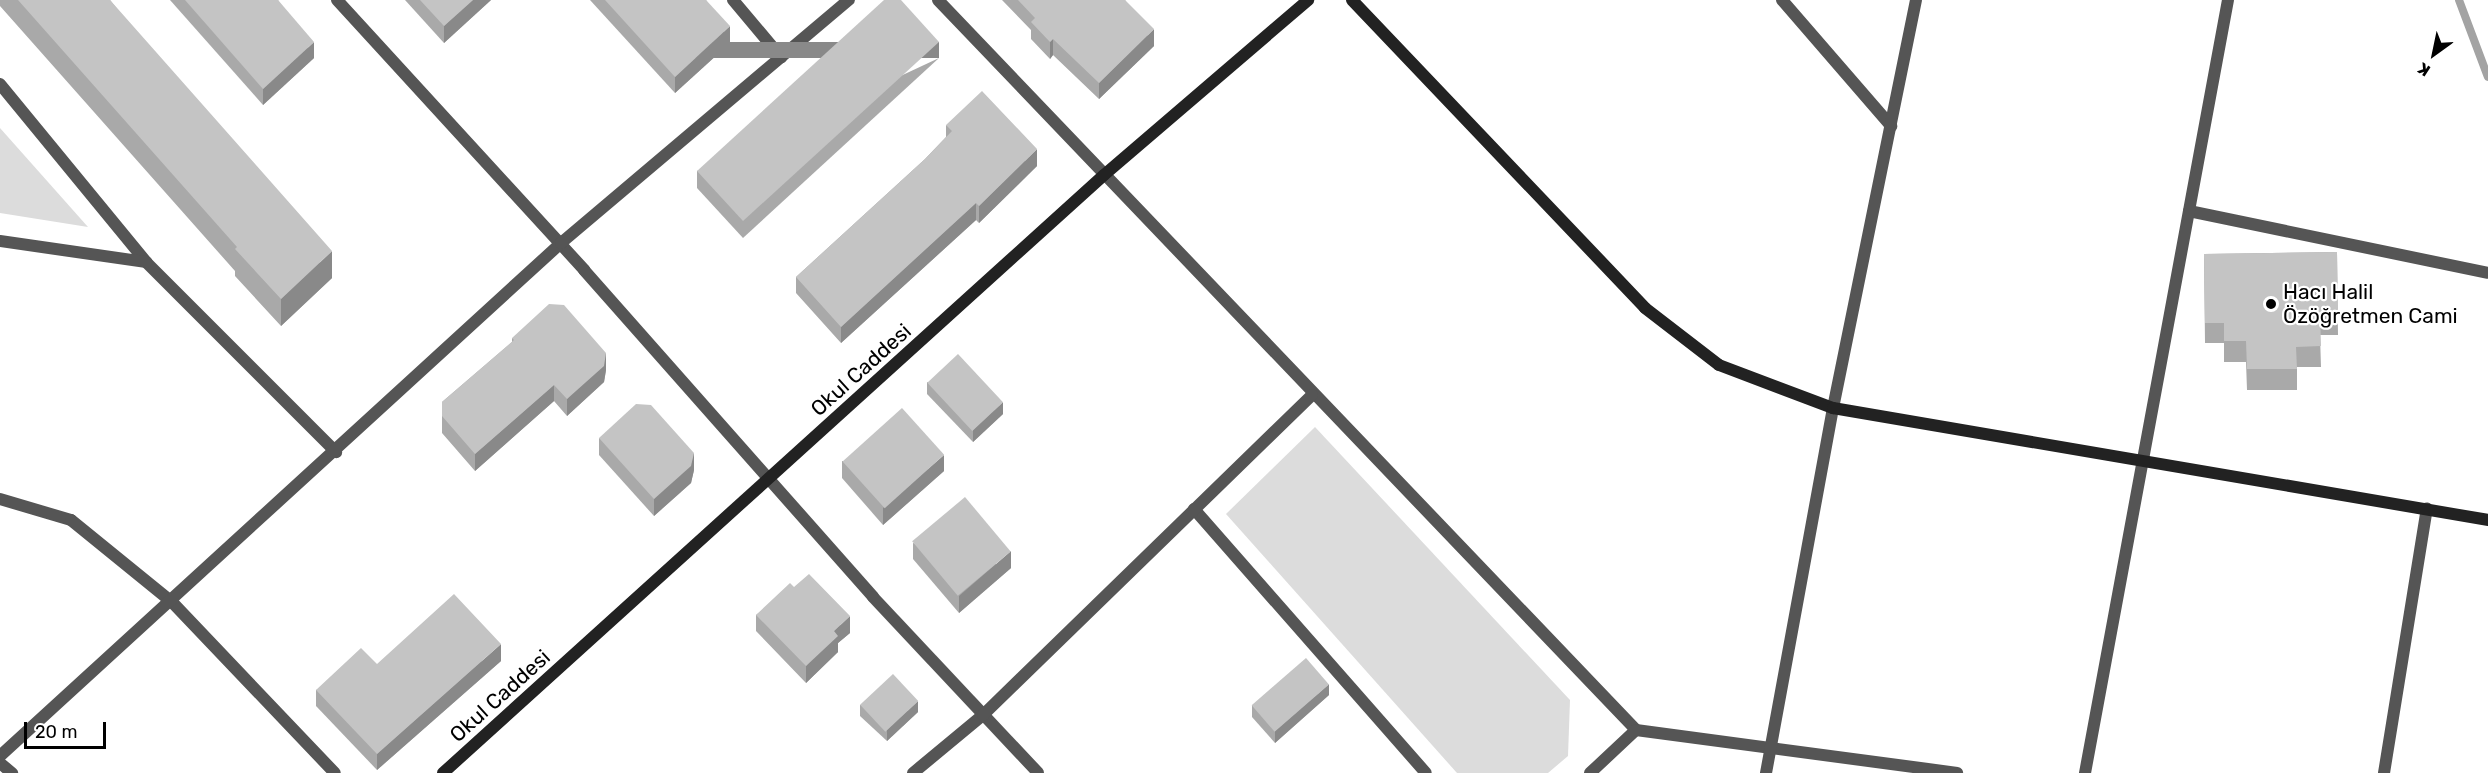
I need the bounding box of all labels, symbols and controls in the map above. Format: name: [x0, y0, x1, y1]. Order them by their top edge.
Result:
north arrow: [2404, 24, 2464, 84]
text: K: [2414, 59, 2434, 80]
place label: Hacı Halil Özöğretmen Cami: [2283, 279, 2458, 329]
marker: Hacı Halil Özöğretmen Cami: [2264, 297, 2278, 311]
street label: Okul Caddesi: [806, 318, 916, 422]
street label: Okul Caddesi: [445, 644, 555, 748]
scale bar: [27, 710, 110, 748]
text: 20 m: [35, 721, 77, 743]

